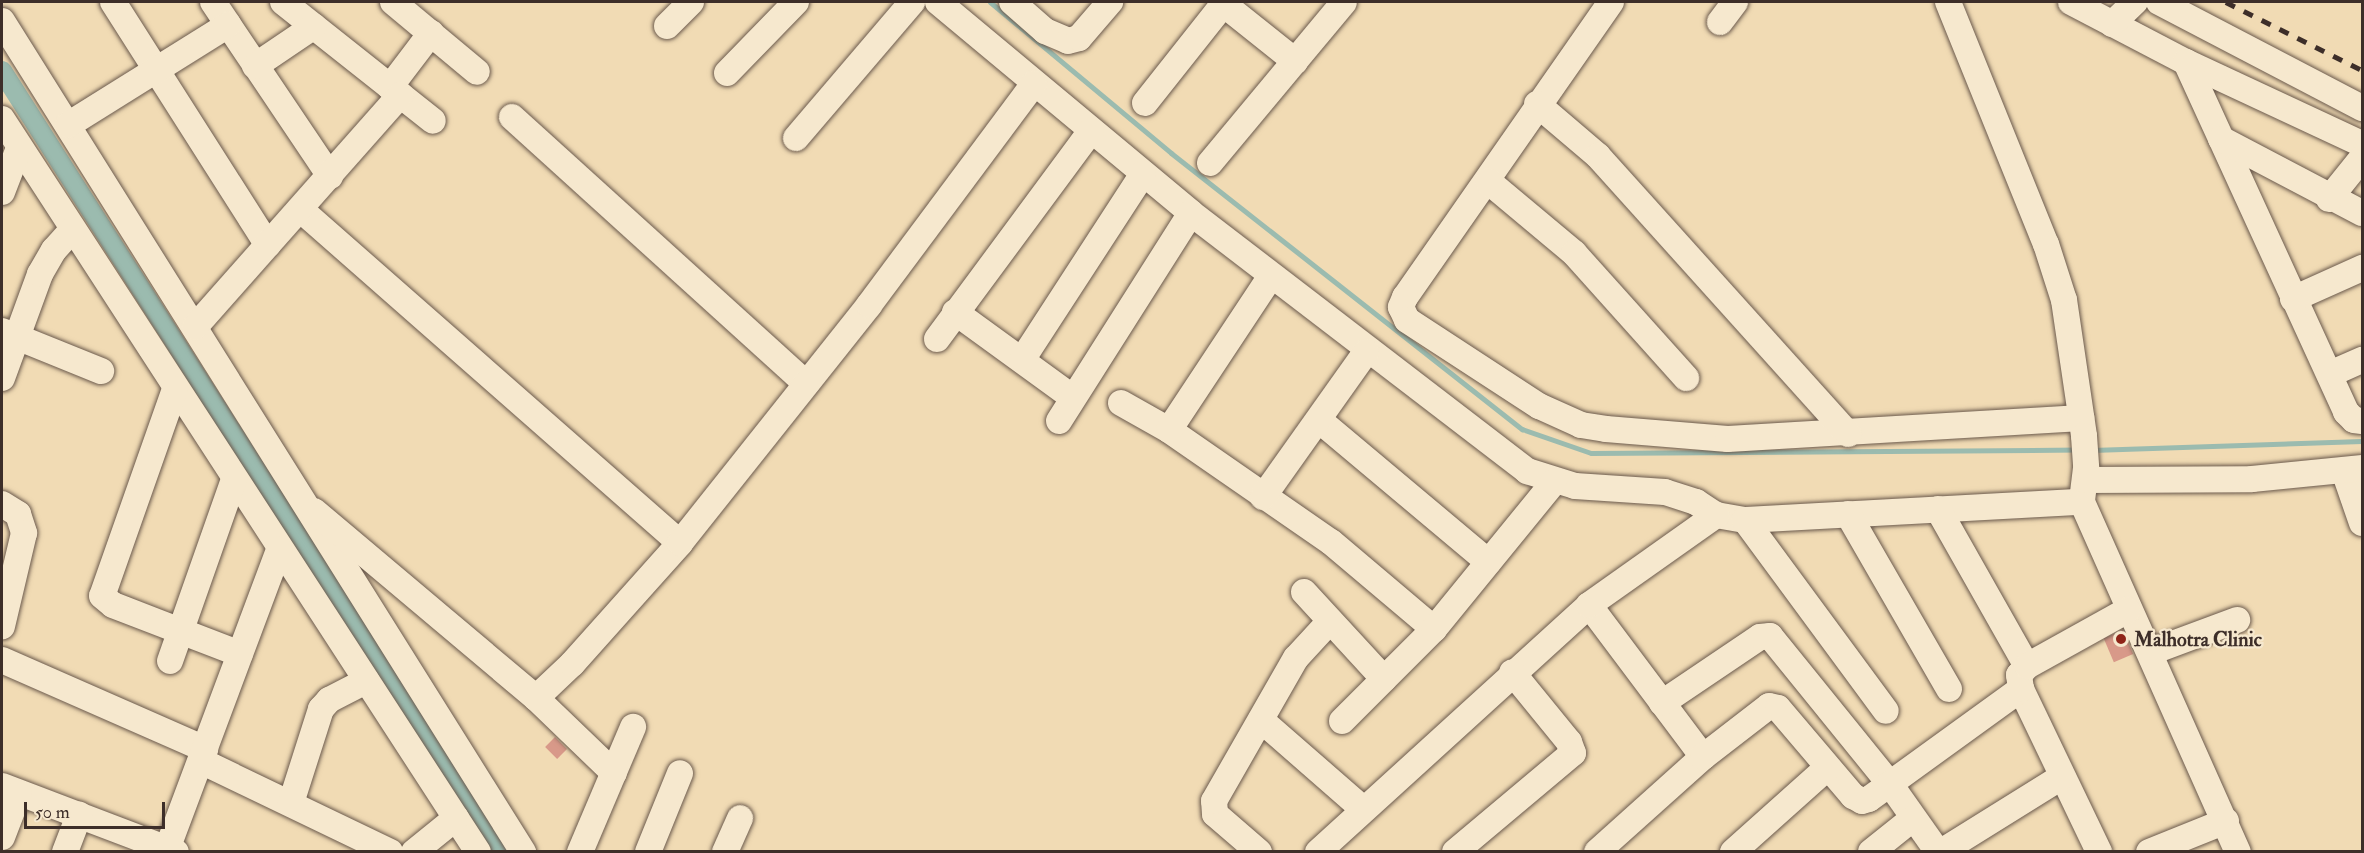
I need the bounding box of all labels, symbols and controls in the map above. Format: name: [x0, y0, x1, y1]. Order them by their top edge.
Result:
place label: Malhotra Clinic: [2134, 627, 2262, 651]
marker: Malhotra Clinic: [2112, 630, 2130, 648]
scale bar: [27, 790, 168, 828]
text: 50 m: [35, 801, 70, 824]

